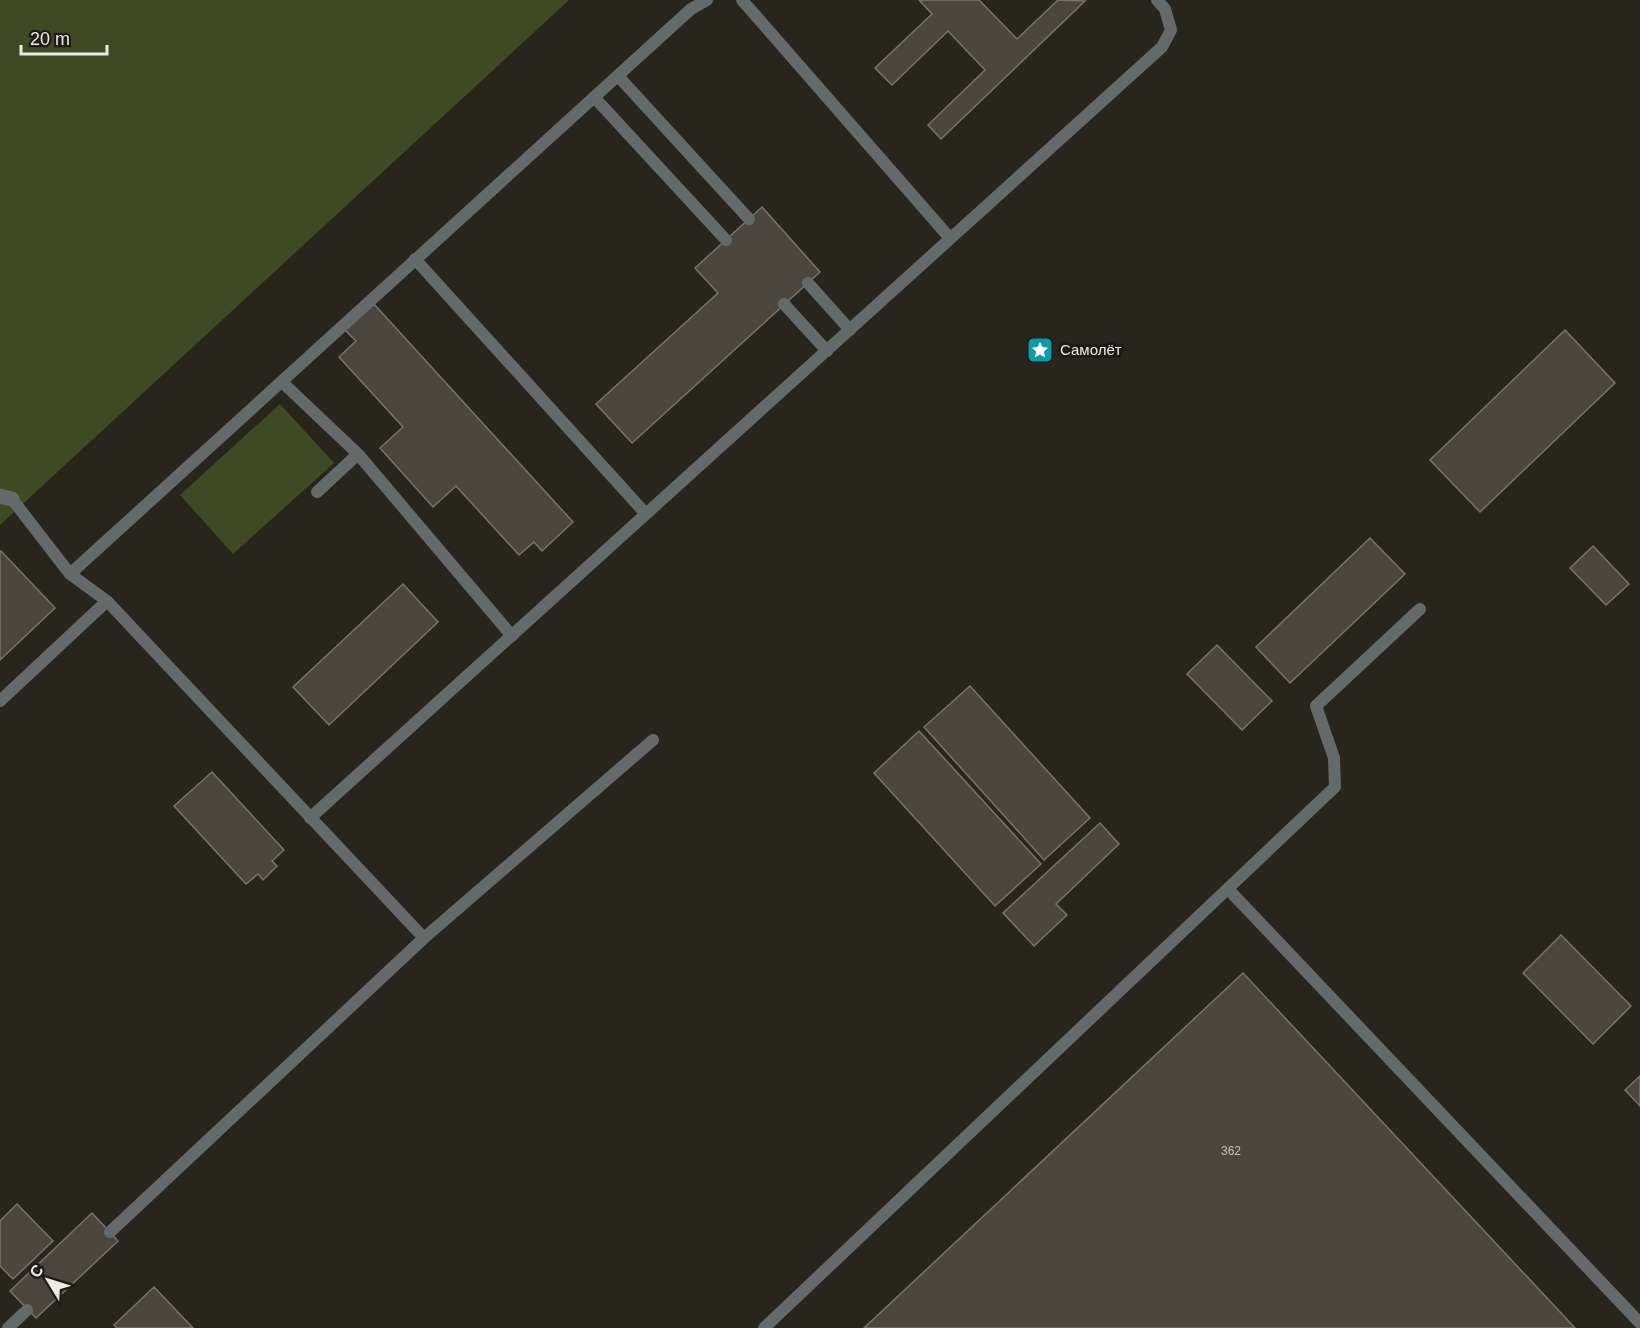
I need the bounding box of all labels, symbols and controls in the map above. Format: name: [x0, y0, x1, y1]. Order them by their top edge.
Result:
scale bar: [21, 18, 106, 56]
text: 20 m: [30, 29, 70, 49]
place icon: Самолёт: [1025, 335, 1055, 365]
place label: Самолёт: [1060, 341, 1122, 358]
house number: 362: [1221, 1144, 1241, 1158]
north arrow: [18, 1250, 78, 1310]
text: С: [26, 1261, 47, 1281]

